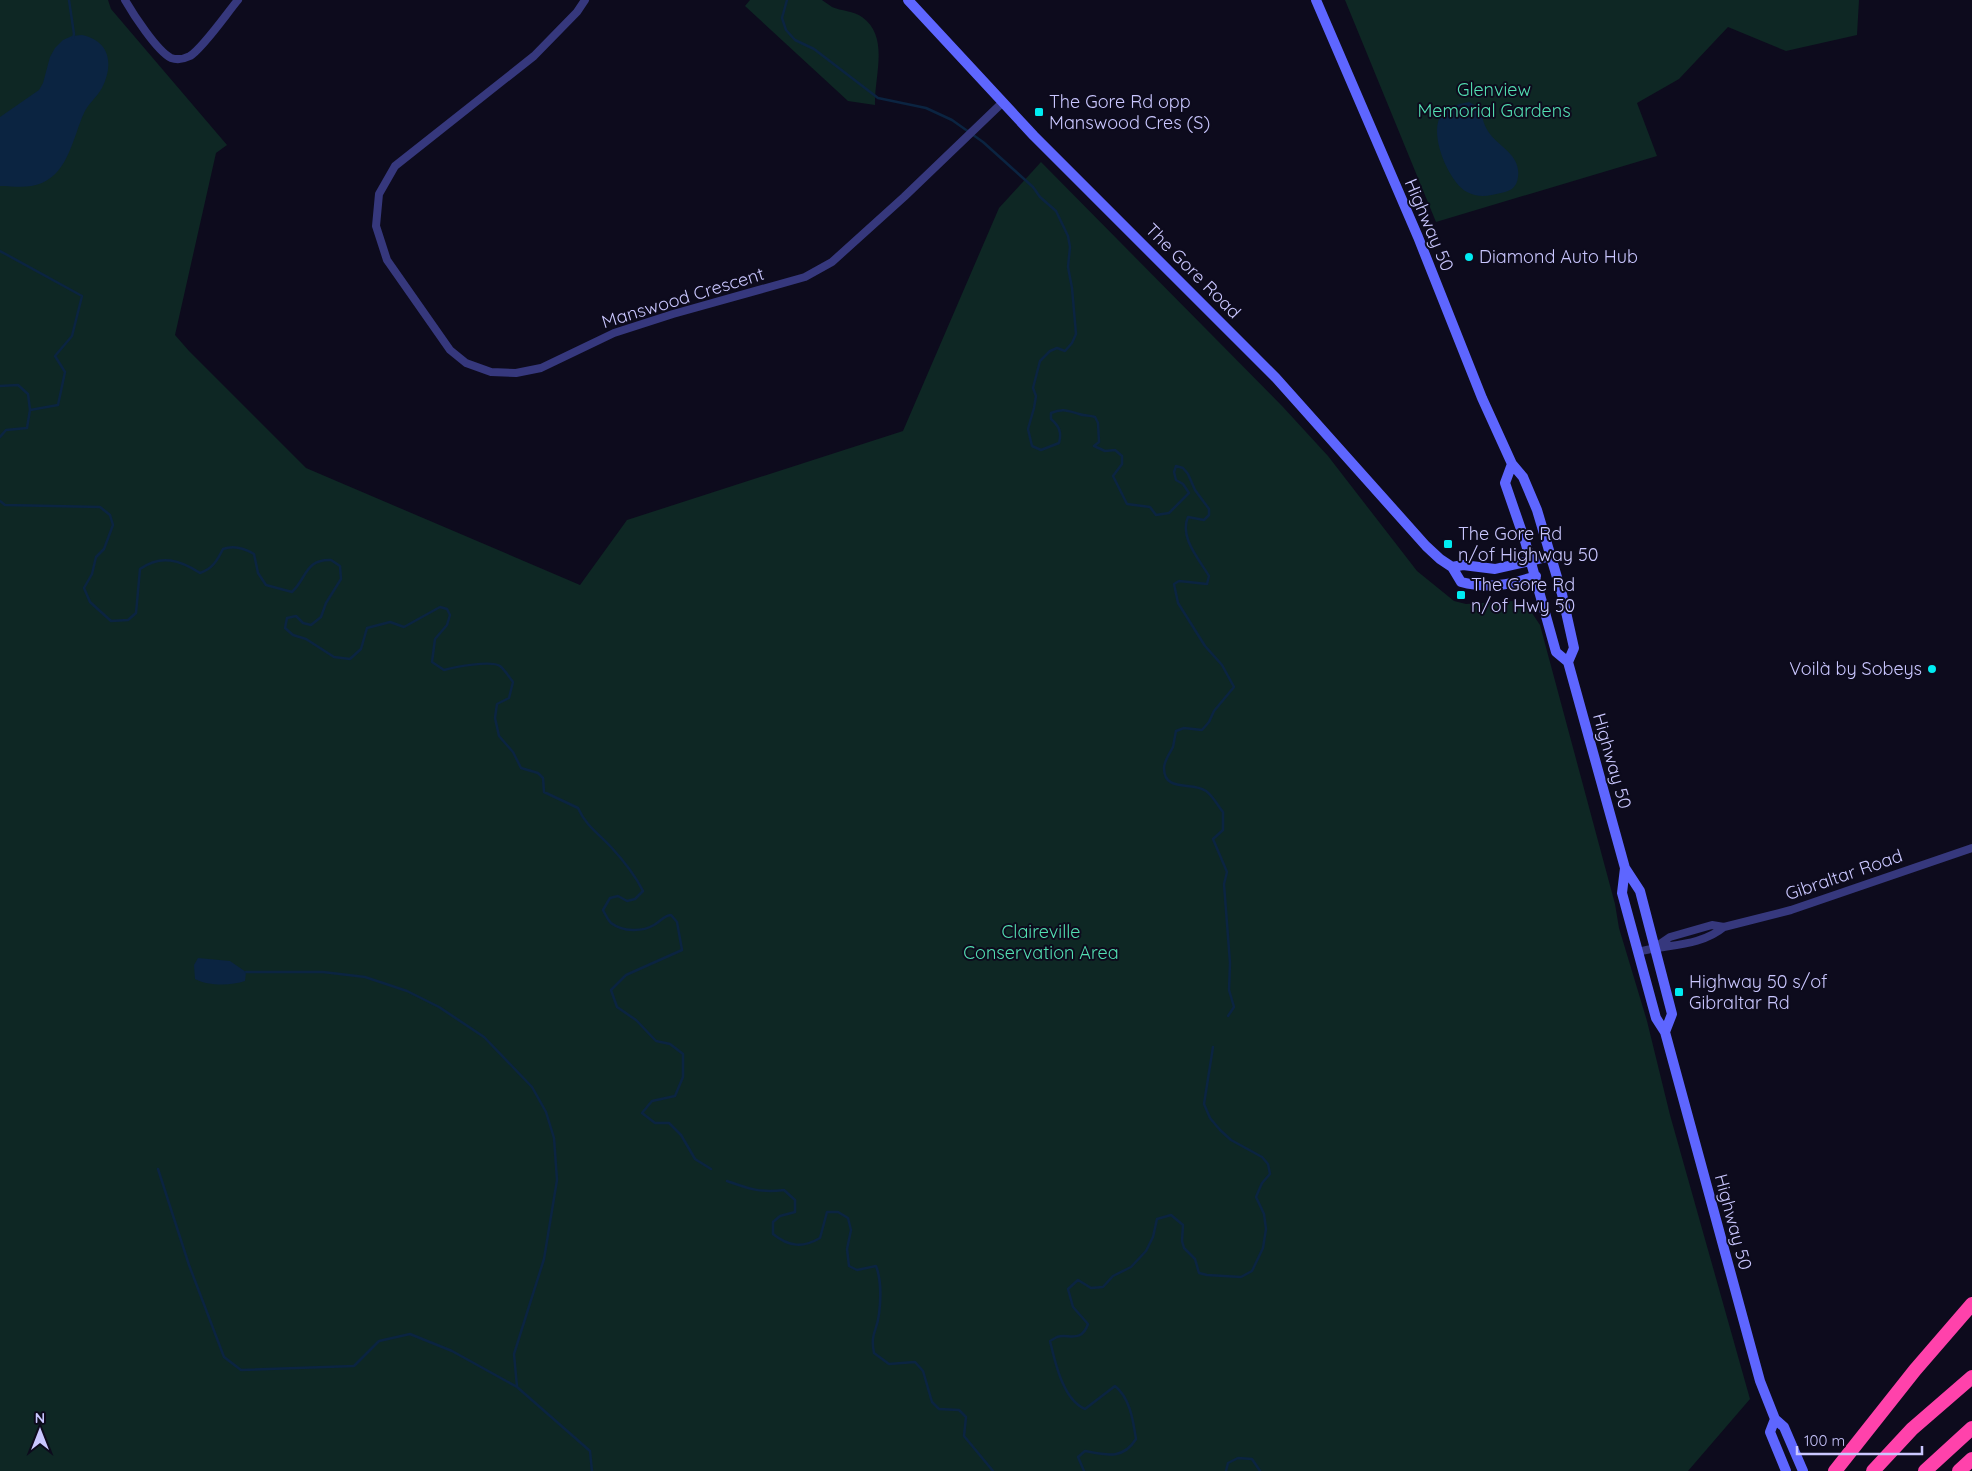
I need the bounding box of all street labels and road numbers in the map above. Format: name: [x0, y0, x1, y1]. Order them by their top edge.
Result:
street label: Highway 50: [1400, 175, 1459, 275]
street label: The Gore Road: [1141, 218, 1246, 323]
street label: Manswood Crescent: [599, 262, 767, 333]
street label: Highway 50: [1588, 710, 1637, 811]
street label: Gibraltar Road: [1782, 844, 1905, 905]
street label: Highway 50: [1710, 1171, 1757, 1272]

